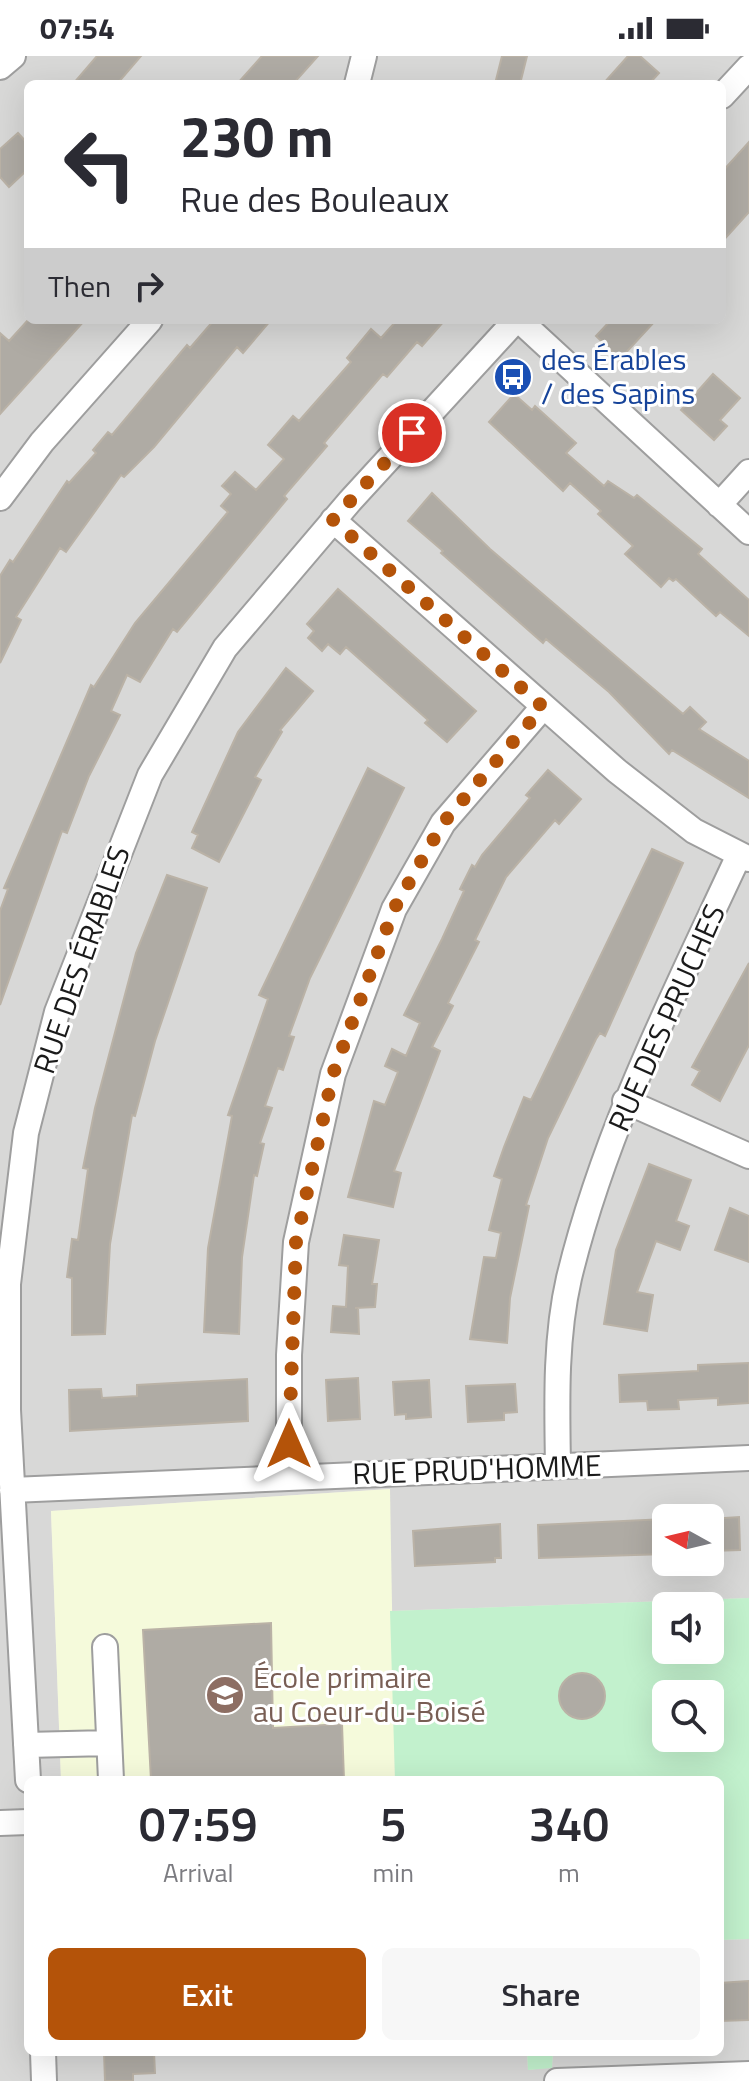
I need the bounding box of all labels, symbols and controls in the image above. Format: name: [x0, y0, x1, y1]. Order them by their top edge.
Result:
text: 07:54: [40, 5, 115, 51]
text: 230 m: [180, 94, 333, 179]
icon: left: [48, 112, 152, 216]
text: Rue des Bouleaux: [180, 171, 449, 226]
text: Then: [48, 263, 111, 309]
icon: right: [127, 264, 171, 308]
place label: des Érables / des Sapins: [541, 336, 695, 416]
bus stop icon: des Érables / des Sapins: [492, 356, 534, 398]
pin: [378, 399, 446, 467]
icon: arrive: [390, 411, 434, 455]
street label: RUE DES ÉRABLES: [21, 840, 142, 1080]
street label: RUE DES PRUCHES: [595, 897, 737, 1139]
position arrow: [247, 1402, 331, 1486]
street label: RUE PRUD'HOMME: [352, 1442, 602, 1496]
north arrow: [652, 1504, 724, 1576]
map controls: [652, 1504, 724, 1752]
button: sound: [652, 1592, 724, 1664]
place label: École primaire au Coeur‑du‑Boisé: [253, 1654, 486, 1734]
school or university icon: École primaire au Coeur‑du‑Boisé: [204, 1674, 246, 1716]
button: search: [652, 1680, 724, 1752]
text: 07:59: [139, 1787, 258, 1860]
text: 5: [380, 1787, 407, 1860]
text: 340: [529, 1787, 609, 1860]
text: Arrival: [163, 1853, 233, 1892]
text: min: [372, 1853, 414, 1892]
text: m: [558, 1853, 580, 1892]
button: Exit: [48, 1948, 366, 2040]
button: Share: [382, 1948, 700, 2040]

